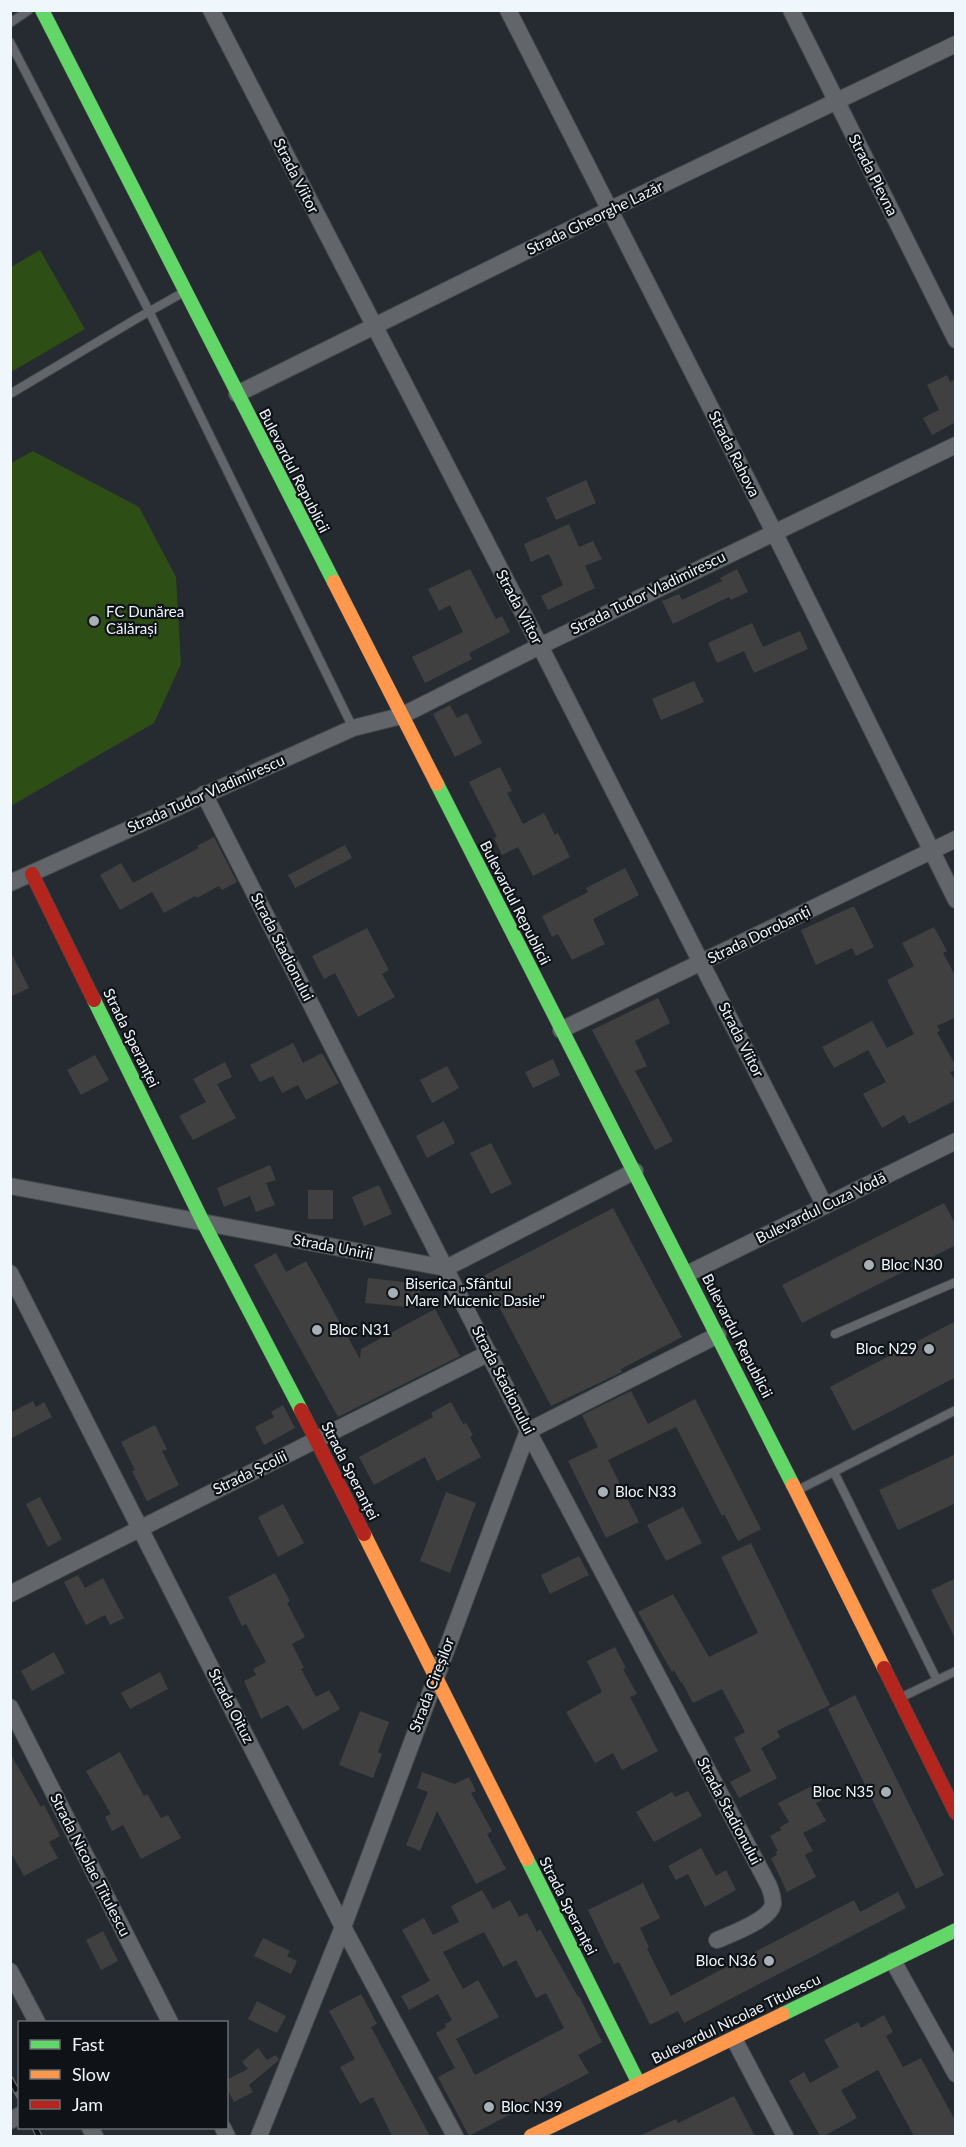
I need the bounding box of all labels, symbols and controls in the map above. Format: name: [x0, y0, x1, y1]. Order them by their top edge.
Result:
street label: Strada Plevna: [846, 131, 902, 219]
street label: Strada Viitor: [270, 135, 324, 217]
street label: Strada Gheorghe Lazăr: [523, 176, 666, 258]
street label: Bulevardul Republicii: [256, 405, 334, 536]
street label: Strada Rahova: [706, 408, 764, 500]
street label: Strada Tudor Vladimirescu: [567, 547, 728, 638]
street label: Strada Viitor: [493, 566, 547, 647]
place label: FC Dunărea Călărași: [106, 602, 184, 637]
marker: FC Dunărea Călărași: [87, 614, 101, 628]
street label: Strada Tudor Vladimirescu: [124, 750, 287, 836]
street label: Bulevardul Republicii: [477, 837, 555, 968]
street label: Strada Stadionului: [248, 889, 318, 1004]
street label: Strada Dorobanți: [704, 901, 813, 967]
street label: Strada Speranței: [100, 985, 164, 1090]
street label: Strada Viitor: [715, 999, 769, 1081]
street label: Bulevardul Cuza Vodă: [752, 1168, 889, 1246]
street label: Strada Unirii: [292, 1229, 375, 1263]
place label: Bloc N30: [881, 1255, 943, 1273]
marker: Bloc N30: [862, 1258, 876, 1272]
street label: Bulevardul Republicii: [699, 1270, 777, 1401]
place label: Biserica „Sfântul Mare Mucenic Dasie": [405, 1274, 545, 1309]
marker: Biserica „Sfântul Mare Mucenic Dasie": [386, 1286, 400, 1300]
place label: Bloc N31: [329, 1320, 390, 1338]
street label: Strada Stadionului: [469, 1322, 539, 1437]
marker: Bloc N31: [310, 1323, 324, 1337]
place label: Bloc N29: [856, 1339, 917, 1357]
marker: Bloc N29: [922, 1342, 936, 1356]
street label: Strada Speranței: [318, 1418, 383, 1523]
street label: Strada Școlii: [210, 1446, 289, 1498]
place label: Bloc N33: [615, 1482, 676, 1500]
marker: Bloc N33: [596, 1485, 610, 1499]
street label: Strada Cireșilor: [405, 1634, 458, 1735]
street label: Strada Oituz: [205, 1665, 259, 1746]
street label: Strada Stadionului: [694, 1754, 766, 1867]
place label: Bloc N35: [813, 1782, 874, 1800]
marker: Bloc N35: [879, 1785, 893, 1799]
street label: Strada Nicolae Titulescu: [47, 1790, 135, 1939]
street label: Strada Speranței: [536, 1853, 601, 1958]
place label: Bloc N36: [696, 1951, 757, 1969]
marker: Bloc N36: [762, 1954, 776, 1968]
street label: Bulevardul Nicolae Titulescu: [648, 1969, 823, 2067]
legend: [18, 2021, 228, 2129]
text: Fast: [72, 2033, 105, 2055]
text: Slow: [72, 2063, 110, 2085]
text: Jam: [72, 2093, 103, 2115]
place label: Bloc N39: [501, 2097, 562, 2115]
marker: Bloc N39: [482, 2100, 496, 2114]

